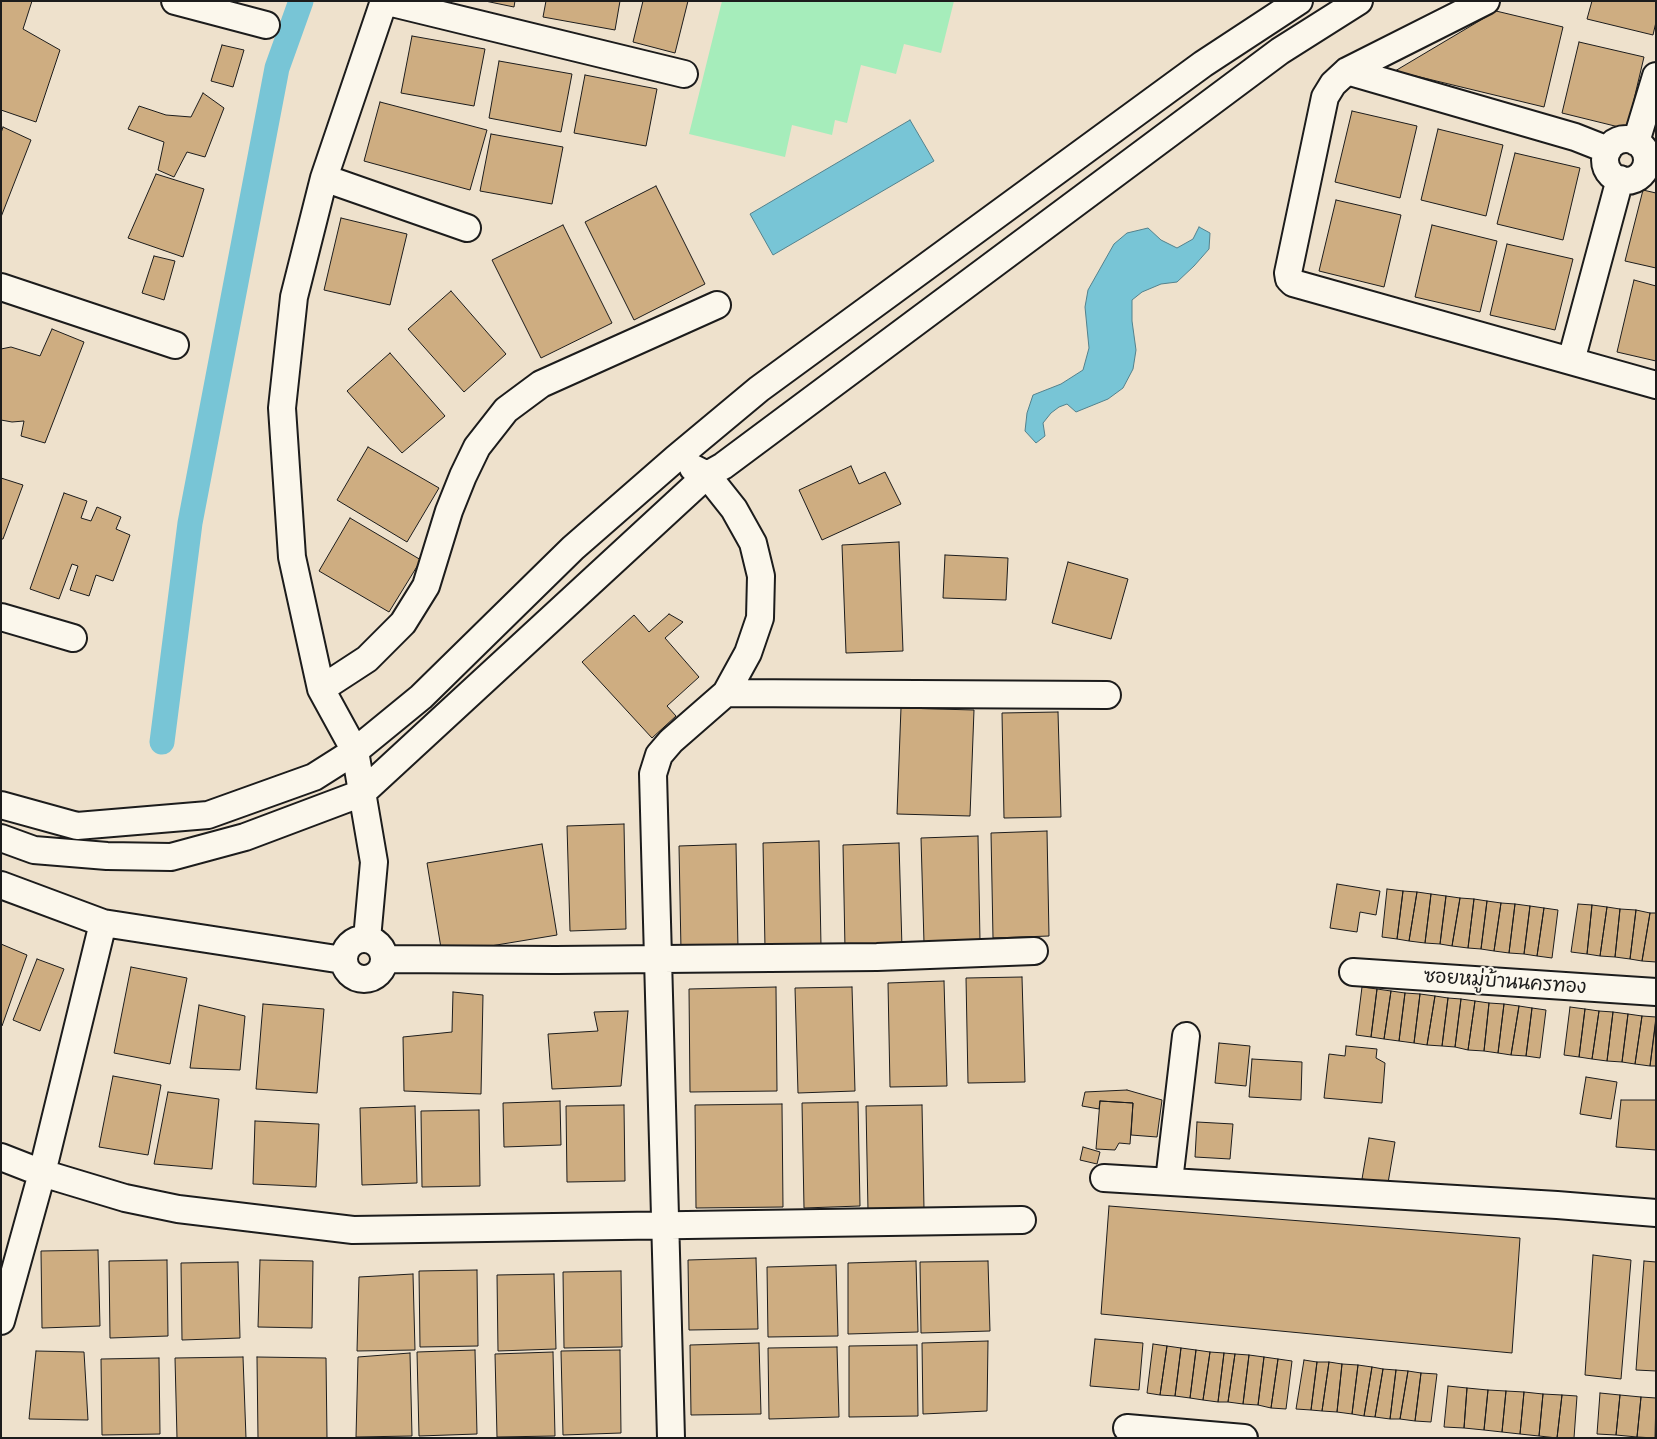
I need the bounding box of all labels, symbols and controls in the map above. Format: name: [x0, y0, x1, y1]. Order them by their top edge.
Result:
street label: ซอยหมู่บ้านนครทอง: [1423, 965, 1587, 999]

